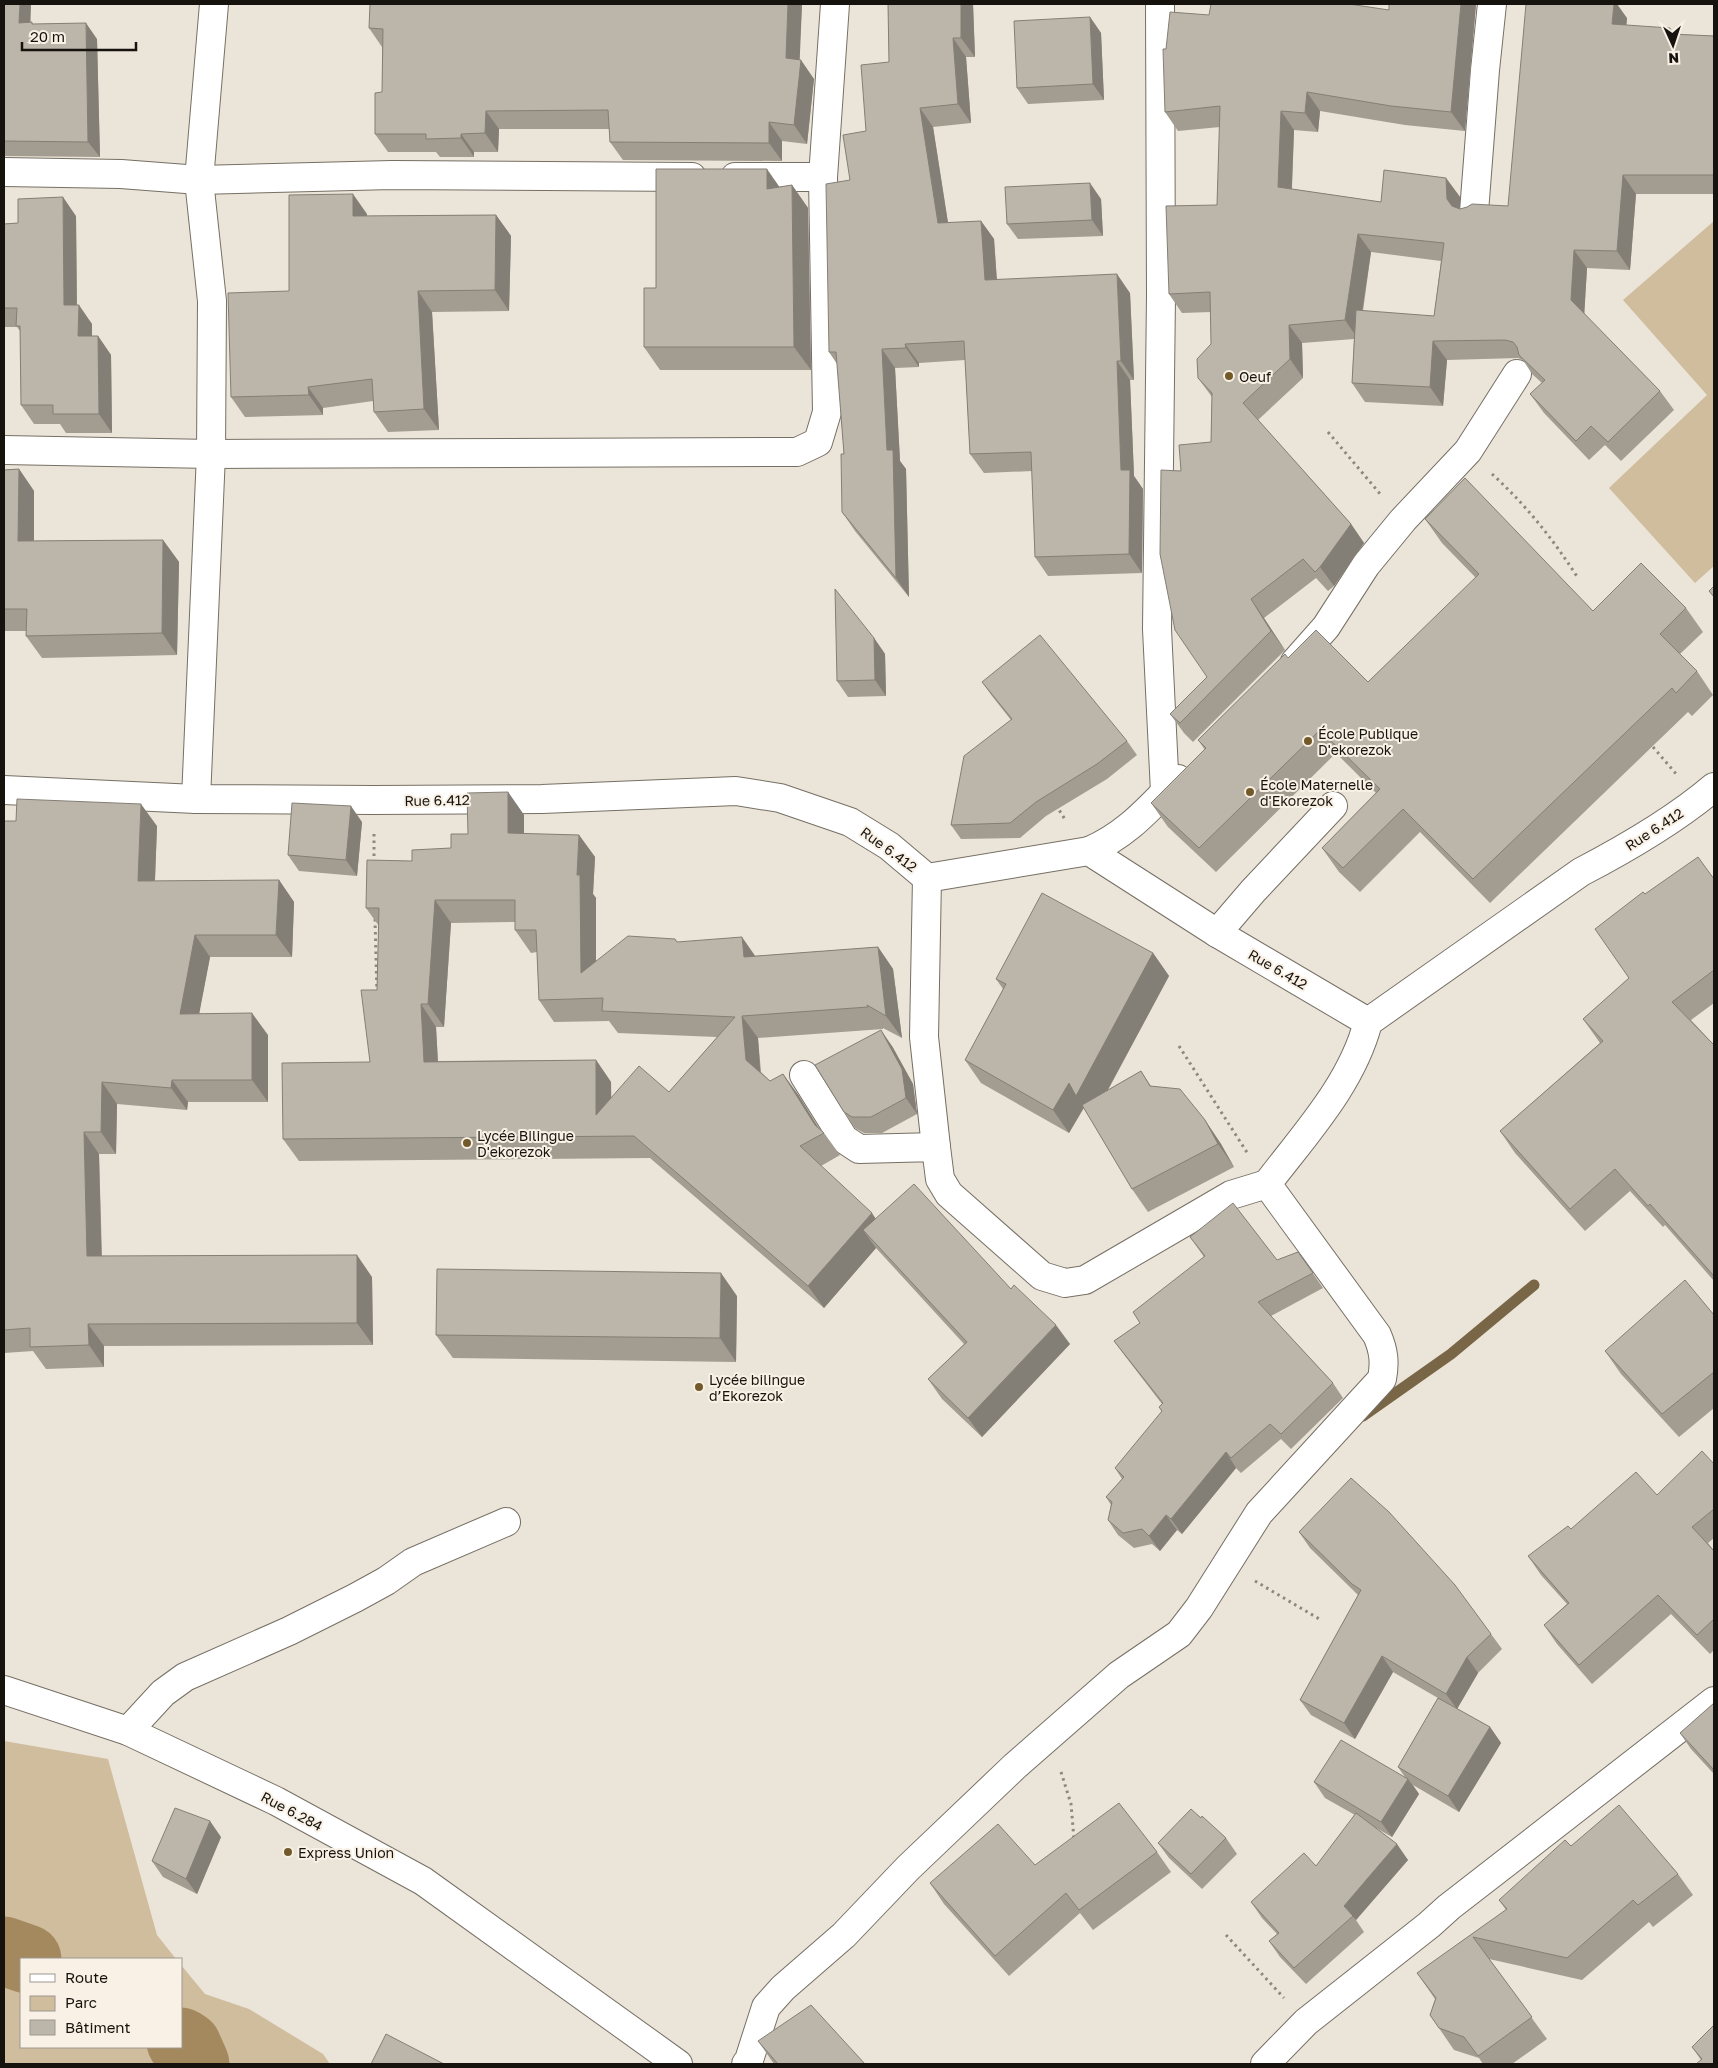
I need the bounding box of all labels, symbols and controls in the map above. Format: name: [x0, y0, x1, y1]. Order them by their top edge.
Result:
scale bar: [22, 20, 136, 52]
north arrow: [1648, 20, 1698, 70]
text: 20 m: [30, 27, 65, 45]
text: N: [1668, 50, 1679, 67]
place label: Oeuf: [1239, 368, 1271, 385]
marker: Oeuf: [1223, 370, 1235, 382]
place label: École Publique D'ekorezok: [1318, 725, 1418, 758]
marker: École Publique D'ekorezok: [1302, 735, 1314, 747]
place label: École Maternelle d'Ekorezok: [1260, 776, 1373, 809]
marker: École Maternelle d'Ekorezok: [1244, 786, 1256, 798]
street label: Rue 6.412: [404, 791, 470, 809]
street label: Rue 6.412: [1622, 804, 1686, 854]
street label: Rue 6.412: [858, 823, 920, 875]
street label: Rue 6.412: [1245, 945, 1311, 993]
place label: Lycée Bilingue D'ekorezok: [477, 1127, 574, 1160]
marker: Lycée Bilingue D'ekorezok: [461, 1137, 473, 1149]
place label: Lycée bilingue d’Ekorezok: [709, 1371, 805, 1404]
marker: Lycée bilingue d’Ekorezok: [693, 1381, 705, 1393]
street label: Rue 6.284: [258, 1788, 326, 1834]
place label: Express Union: [298, 1844, 394, 1861]
marker: Express Union: [282, 1846, 294, 1858]
legend: [20, 1958, 182, 2048]
text: Route: [65, 1968, 108, 1986]
text: Parc: [65, 1993, 97, 2011]
text: Bâtiment: [65, 2018, 130, 2036]

